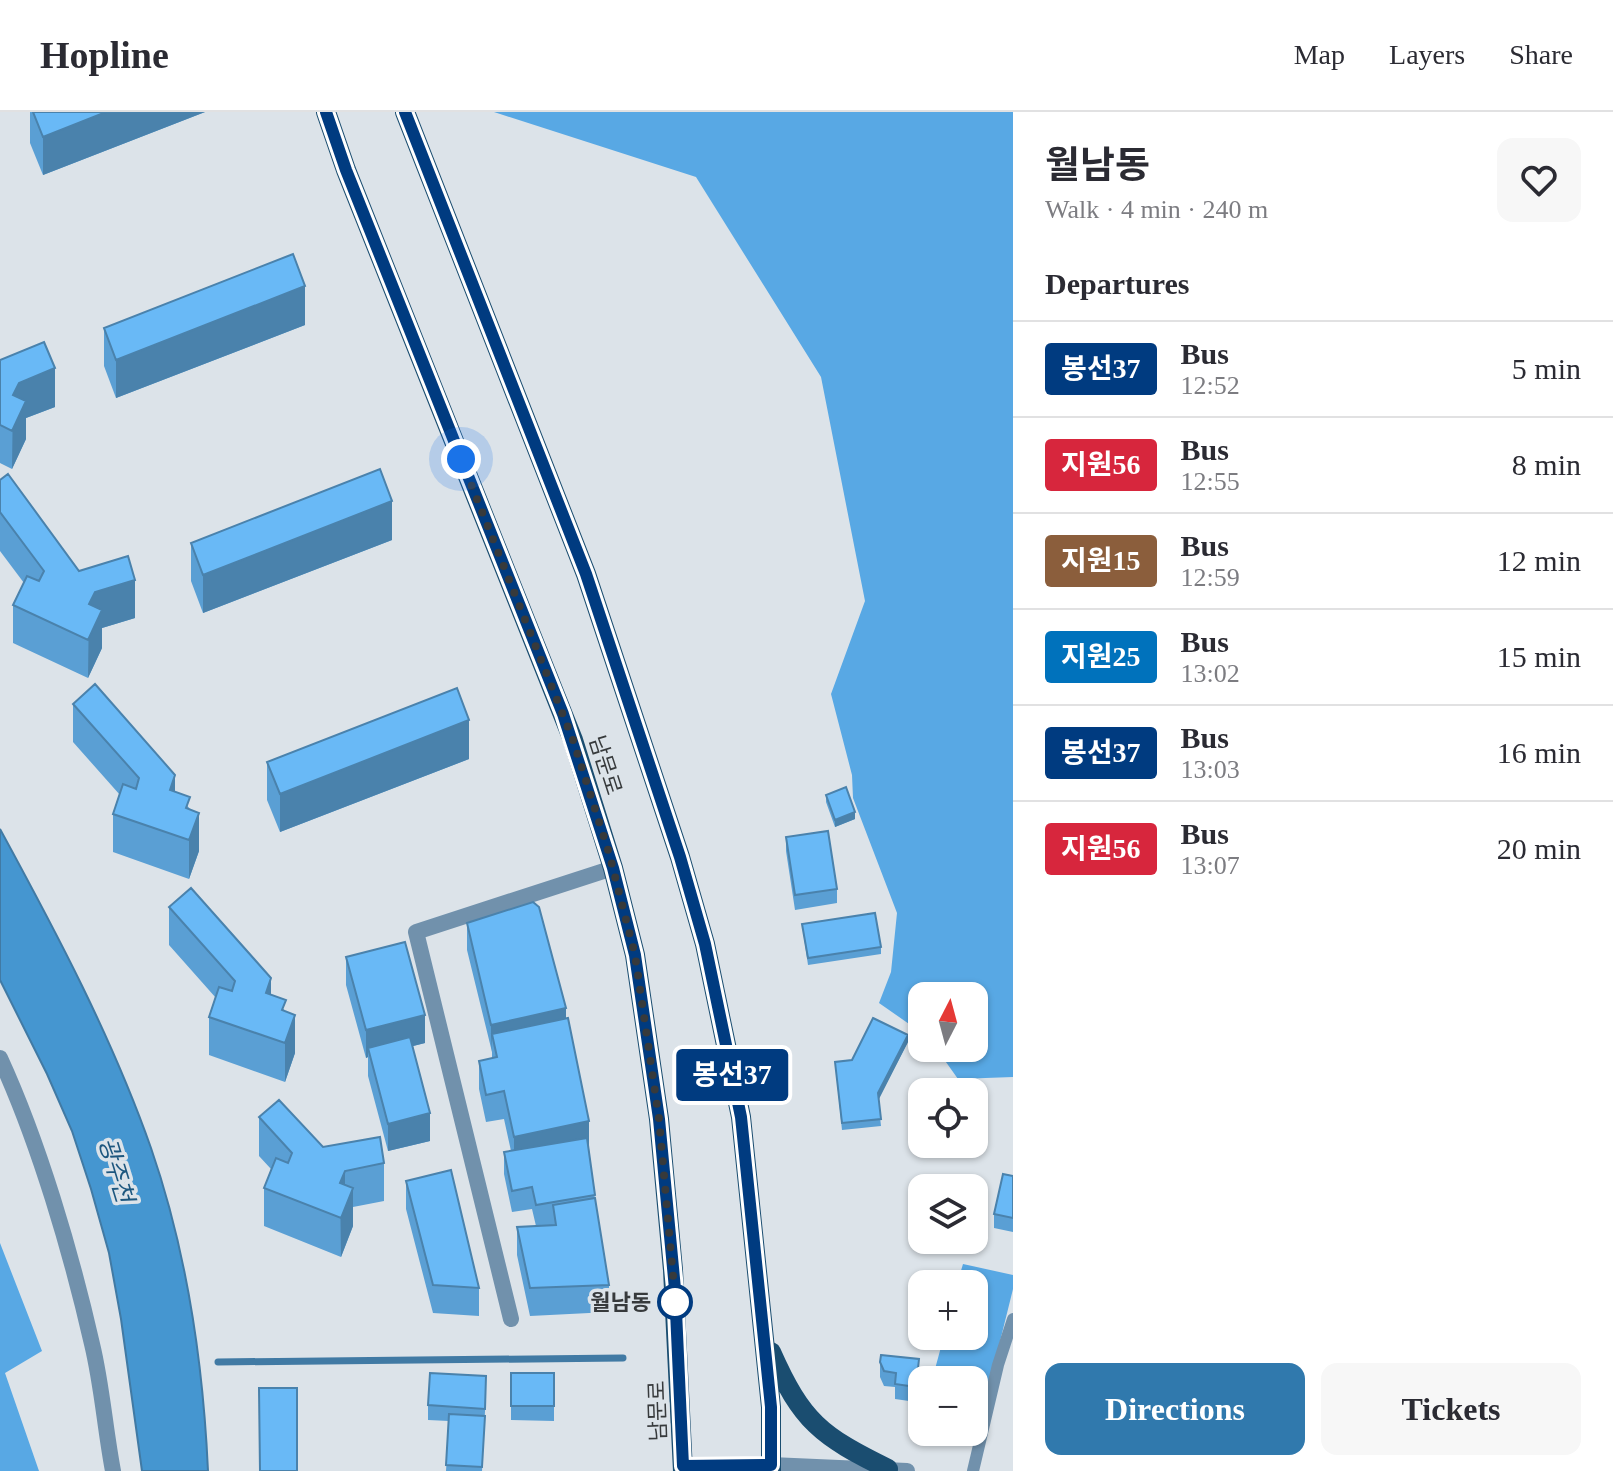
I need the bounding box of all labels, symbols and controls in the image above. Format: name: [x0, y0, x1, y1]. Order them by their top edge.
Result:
text: Hopline: [40, 34, 169, 76]
text: Map: [1294, 39, 1345, 70]
text: Layers: [1389, 39, 1465, 70]
text: Share: [1509, 39, 1573, 70]
button: heart: [1497, 138, 1581, 222]
text: 월남동: [1045, 144, 1150, 186]
text: Walk · 4 min · 240 m: [1045, 195, 1268, 224]
text: Departures: [1045, 267, 1189, 300]
text: Bus: [1181, 337, 1229, 370]
text: 5 min: [1512, 352, 1581, 385]
text: 봉선37: [1061, 353, 1141, 384]
text: 12:52: [1181, 371, 1240, 400]
text: Bus: [1181, 433, 1229, 466]
your location: [441, 439, 481, 479]
text: 8 min: [1512, 448, 1581, 481]
text: 지원56: [1061, 449, 1141, 480]
text: 12:55: [1181, 467, 1240, 496]
text: Bus: [1181, 529, 1229, 562]
text: 12 min: [1497, 544, 1581, 577]
text: 지원15: [1061, 545, 1141, 576]
text: 12:59: [1181, 563, 1240, 592]
text: Bus: [1181, 625, 1229, 658]
text: 15 min: [1497, 640, 1581, 673]
text: 지원25: [1061, 641, 1141, 672]
text: 13:02: [1181, 659, 1240, 688]
text: Bus: [1181, 721, 1229, 754]
street label: 남문로: [584, 732, 627, 798]
text: 16 min: [1497, 736, 1581, 769]
text: 봉선37: [1061, 737, 1141, 768]
text: 13:03: [1181, 755, 1240, 784]
text: Bus: [1181, 817, 1229, 850]
text: 20 min: [1497, 832, 1581, 865]
text: 지원56: [1061, 833, 1141, 864]
text: 13:07: [1181, 851, 1240, 880]
north arrow: [908, 982, 988, 1062]
map controls: [908, 982, 988, 1446]
line badge: 봉선37: [676, 1049, 788, 1101]
text: 봉선37: [692, 1059, 772, 1090]
button: locate: [908, 1078, 988, 1158]
water label: 광주천: [94, 1135, 139, 1208]
button: layers: [908, 1174, 988, 1254]
button: +: [908, 1270, 988, 1350]
marker: 월남동: [658, 1285, 692, 1319]
place label: 월남동: [590, 1290, 651, 1315]
button: Directions: [1045, 1363, 1305, 1455]
button: Tickets: [1321, 1363, 1581, 1455]
button: −: [908, 1366, 988, 1446]
street label: 남문로: [644, 1380, 671, 1442]

